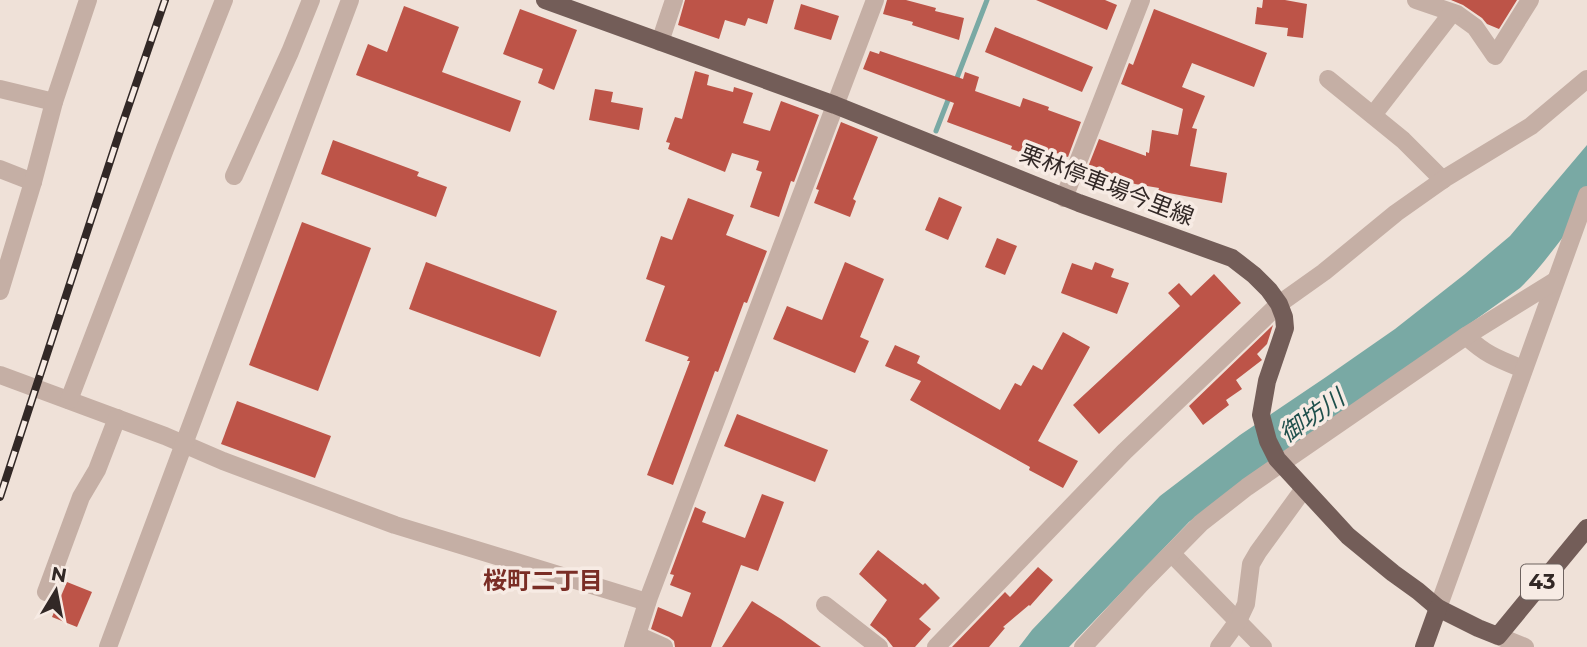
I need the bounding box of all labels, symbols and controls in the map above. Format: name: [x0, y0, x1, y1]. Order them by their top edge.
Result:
street label: 栗林停車場今里線: [1016, 139, 1198, 231]
water label: 御坊川: [1274, 381, 1352, 448]
north arrow: [21, 556, 91, 626]
text: N: [49, 562, 68, 587]
road number: 43: [1521, 564, 1563, 600]
district label: 桜町二丁目: [483, 566, 603, 595]

